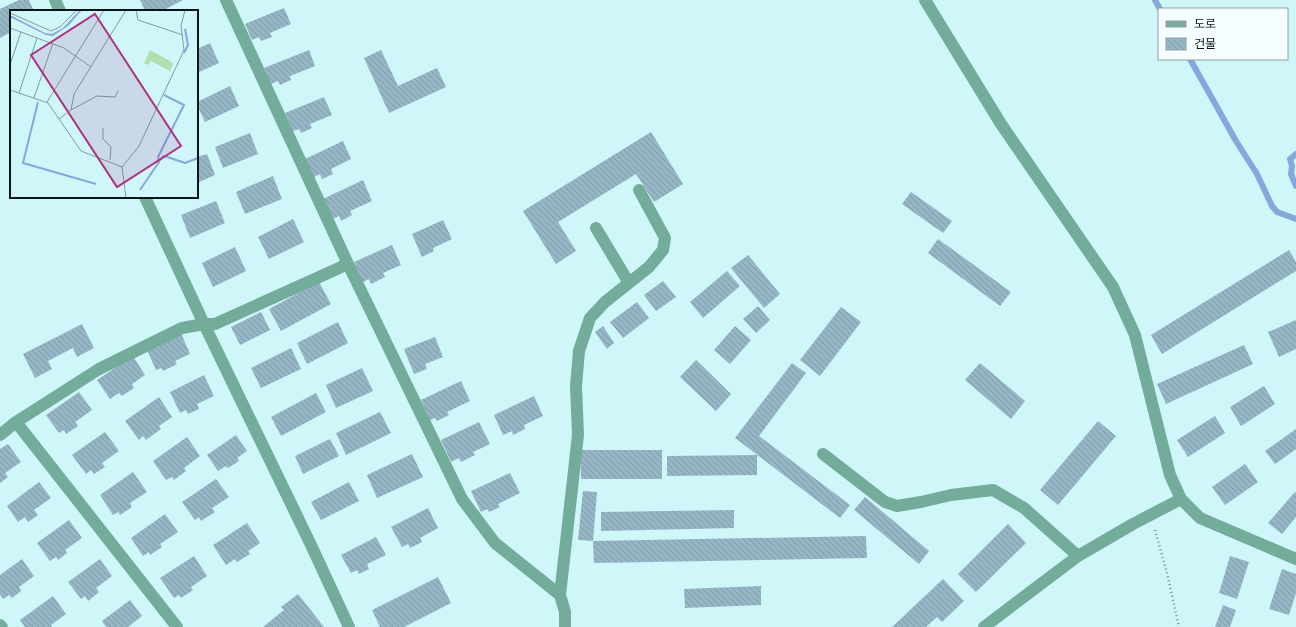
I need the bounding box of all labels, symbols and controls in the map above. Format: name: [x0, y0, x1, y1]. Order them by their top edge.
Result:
legend: [1158, 8, 1288, 60]
inset map: [10, 10, 198, 198]
text: 도로: [1194, 17, 1216, 31]
text: 건물: [1194, 37, 1216, 51]

